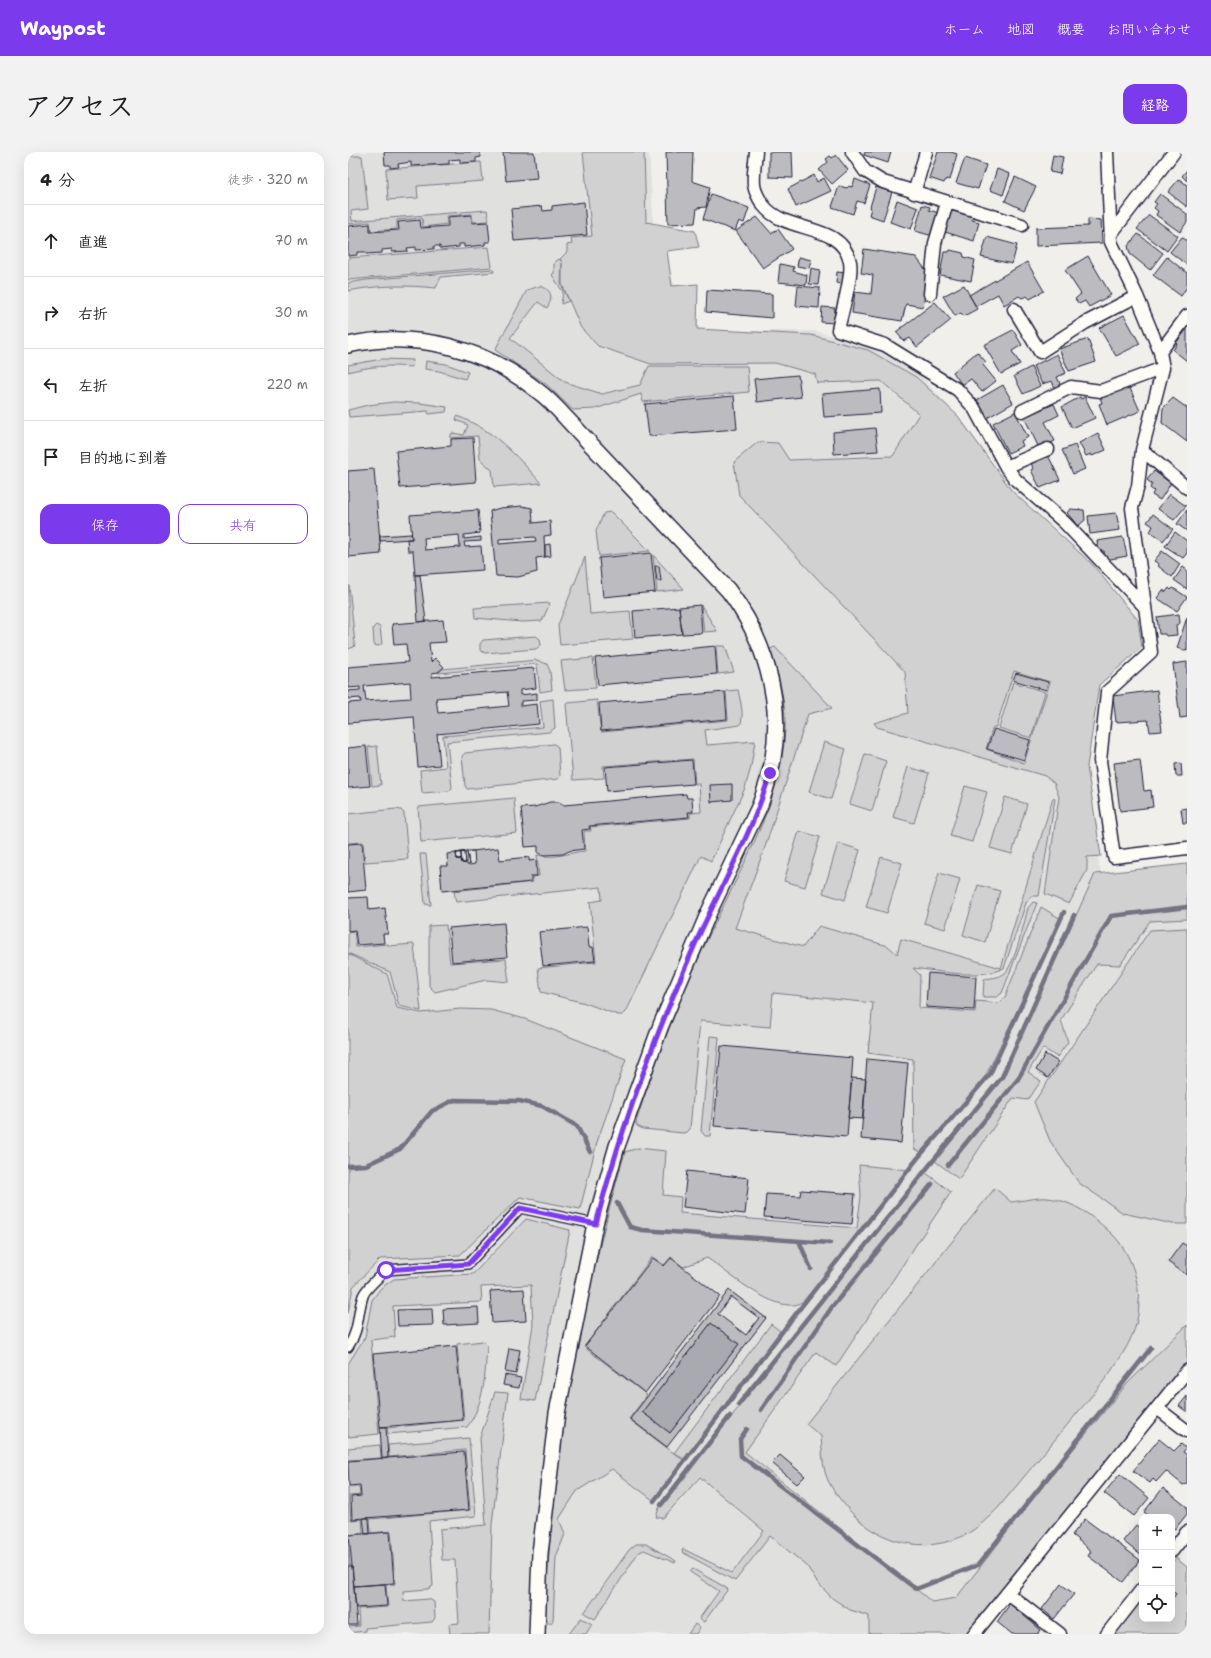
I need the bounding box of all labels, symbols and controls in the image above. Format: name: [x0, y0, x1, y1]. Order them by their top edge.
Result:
text: Waypost: [20, 16, 105, 41]
text: ホーム: [944, 20, 985, 38]
text: 地図: [1007, 20, 1035, 38]
text: 概要: [1057, 20, 1085, 38]
text: お問い合わせ: [1107, 20, 1191, 38]
button: 経路: [1123, 84, 1187, 124]
text: アクセス: [24, 87, 134, 125]
text: 4 分: [40, 169, 75, 191]
text: 徒歩 · 320 m: [228, 171, 308, 188]
icon: ahead: [40, 230, 62, 252]
text: 直進: [78, 232, 108, 252]
text: 70 m: [274, 232, 308, 249]
icon: right: [40, 302, 62, 324]
text: 右折: [78, 304, 108, 324]
text: 30 m: [274, 304, 308, 321]
icon: left: [40, 374, 62, 396]
text: 左折: [78, 376, 108, 396]
text: 220 m: [266, 376, 308, 393]
icon: arrive: [40, 446, 62, 468]
text: 目的地に到着: [78, 448, 168, 468]
button: 保存: [40, 504, 170, 544]
button: 共有: [178, 504, 308, 544]
route end: [761, 764, 779, 782]
route start: [377, 1261, 395, 1279]
map controls: [1139, 1514, 1175, 1622]
button: +: [1139, 1514, 1175, 1550]
button: −: [1139, 1550, 1175, 1586]
button: locate: [1139, 1586, 1175, 1622]

